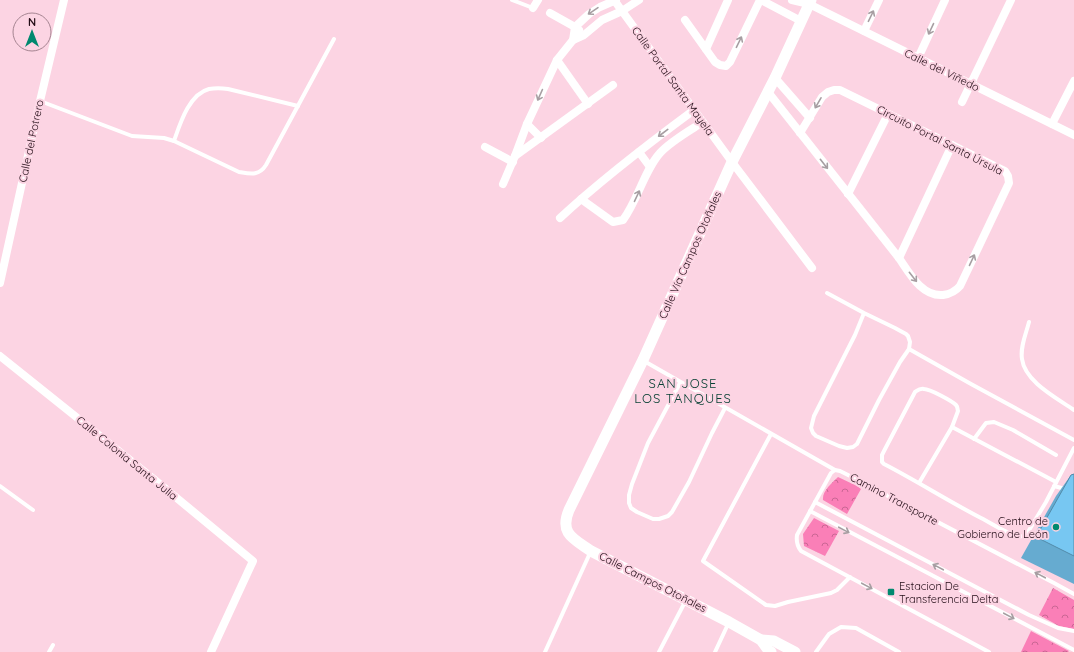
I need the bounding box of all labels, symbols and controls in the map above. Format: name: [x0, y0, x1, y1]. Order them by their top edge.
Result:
one-way arrow: [588, 7, 599, 15]
one-way arrow: [868, 10, 875, 22]
north arrow: [12, 12, 52, 52]
text: N: [28, 15, 36, 29]
one-way arrow: [927, 23, 934, 35]
street label: Calle Portal Santa Mayela: [629, 24, 717, 138]
one-way arrow: [736, 37, 744, 49]
street label: Calle del Viñedo: [902, 46, 982, 94]
one-way arrow: [536, 89, 544, 101]
one-way arrow: [814, 97, 822, 109]
street label: Calle del Potrero: [15, 98, 47, 184]
street label: Circuito Portal Santa Úrsula: [875, 102, 1005, 178]
one-way arrow: [657, 129, 668, 137]
one-way arrow: [820, 158, 829, 169]
street label: Calle Vía Campos Otoñales: [655, 189, 725, 321]
one-way arrow: [634, 190, 641, 202]
one-way arrow: [969, 255, 976, 267]
one-way arrow: [908, 272, 917, 283]
district label: SAN JOSE LOS TANQUES: [634, 375, 732, 406]
street label: Calle Colonia Santa Julia: [74, 413, 180, 503]
street label: Camino Transporte: [847, 470, 941, 528]
place label: Centro de Gobierno de León: [957, 514, 1048, 541]
marker: Centro de Gobierno de León: [1051, 522, 1061, 532]
one-way arrow: [838, 526, 850, 534]
street label: Calle Campos Otoñales: [597, 549, 709, 615]
one-way arrow: [932, 563, 944, 570]
one-way arrow: [1034, 571, 1046, 578]
place label: Estacion De Transferencia Delta: [899, 579, 998, 606]
one-way arrow: [860, 583, 872, 590]
marker: Estacion De Transferencia Delta: [886, 587, 896, 597]
one-way arrow: [1003, 612, 1015, 620]

